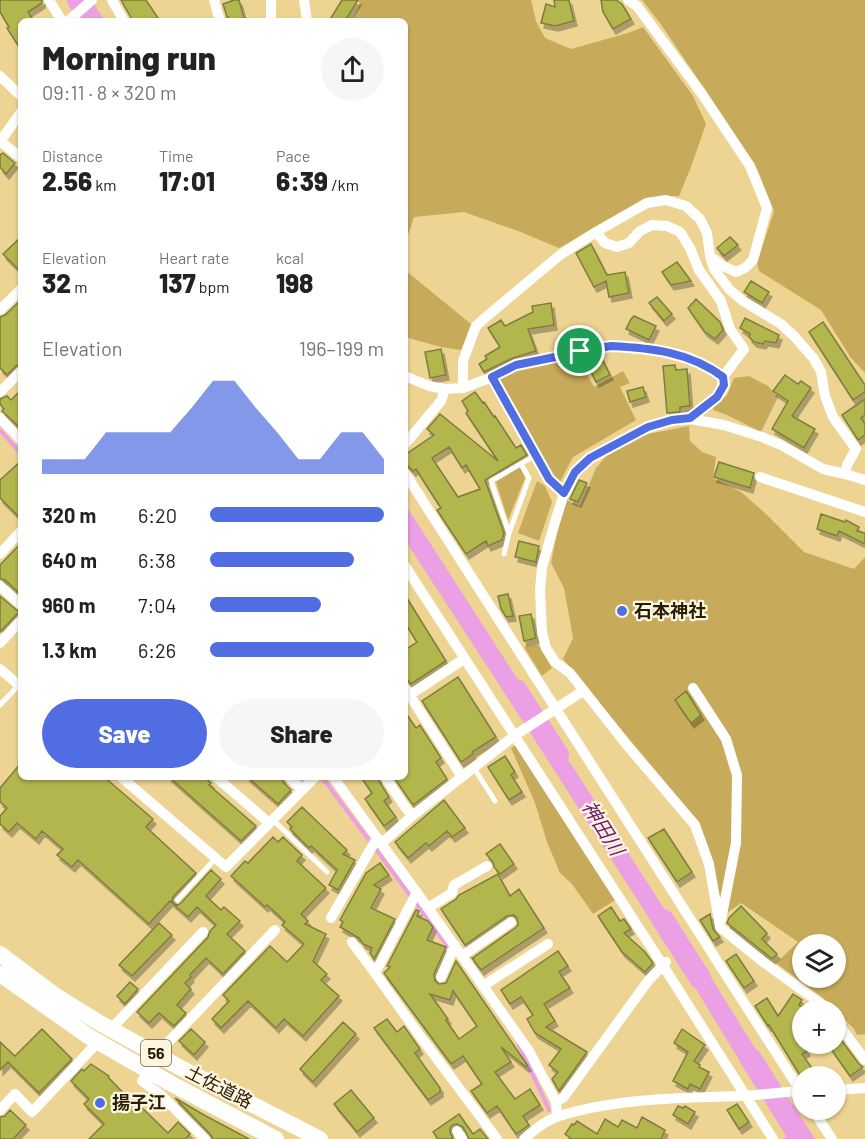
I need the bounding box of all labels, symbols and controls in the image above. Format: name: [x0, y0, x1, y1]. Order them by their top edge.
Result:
text: Morning run: [42, 37, 216, 77]
button: share: [321, 38, 384, 101]
text: 09:11 · 8 × 320 m: [42, 80, 176, 104]
text: Distance: [42, 146, 103, 165]
text: Time: [159, 146, 194, 165]
text: Pace: [276, 146, 310, 165]
text: 2.56: [42, 165, 92, 196]
text: 17:01: [159, 165, 215, 196]
text: 6:39: [276, 165, 328, 196]
text: km: [92, 175, 117, 194]
text: /km: [328, 175, 359, 194]
text: Elevation: [42, 248, 106, 267]
text: Heart rate: [159, 248, 229, 267]
text: kcal: [276, 248, 304, 267]
text: 32: [42, 267, 71, 298]
text: 137: [159, 267, 196, 298]
text: 198: [276, 267, 313, 298]
text: m: [71, 277, 87, 296]
text: bpm: [196, 277, 230, 296]
pin: [554, 325, 605, 376]
icon: arrive: [563, 334, 596, 367]
text: Elevation: [42, 336, 123, 360]
text: 196–199 m: [299, 336, 384, 360]
text: 320 m: [42, 503, 96, 527]
text: 6:20: [138, 503, 177, 527]
text: 640 m: [42, 548, 97, 572]
text: 6:38: [138, 548, 176, 572]
text: 960 m: [42, 593, 95, 617]
text: 7:04: [138, 593, 177, 617]
place label: 石本神社: [634, 599, 706, 621]
marker: 石本神社: [615, 604, 629, 618]
text: 1.3 km: [42, 638, 97, 662]
text: 6:26: [138, 638, 176, 662]
button: Save: [42, 699, 207, 768]
button: Share: [219, 699, 384, 768]
water label: 神田川: [578, 796, 631, 861]
map controls: [792, 934, 846, 1120]
button: layers: [792, 934, 846, 988]
button: +: [792, 1000, 846, 1054]
road number: 56: [141, 1040, 171, 1066]
street label: 土佐道路: [182, 1060, 257, 1112]
button: −: [792, 1066, 846, 1120]
place label: 揚子江: [112, 1091, 166, 1113]
marker: 揚子江: [93, 1096, 107, 1110]

